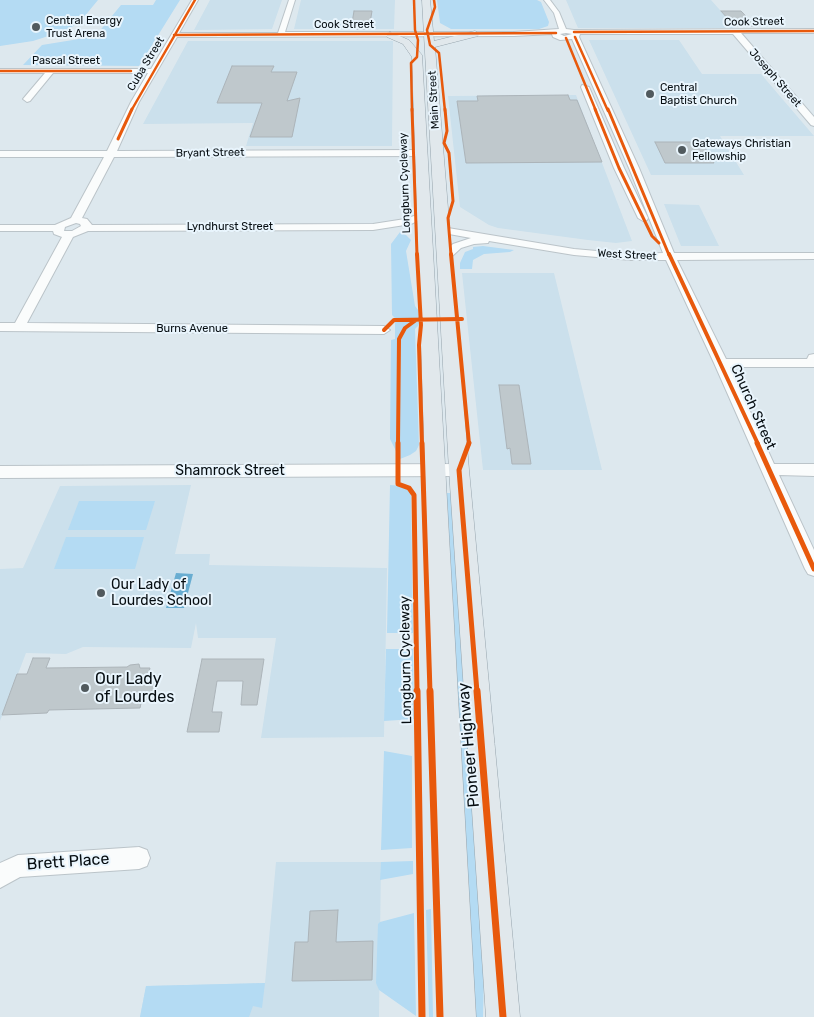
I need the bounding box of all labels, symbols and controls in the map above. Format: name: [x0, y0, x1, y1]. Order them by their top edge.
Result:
place label: Central Energy Trust Arena: [46, 14, 122, 40]
street label: Cook Street: [724, 15, 784, 29]
street label: Cook Street: [314, 18, 374, 32]
marker: Central Energy Trust Arena: [30, 21, 42, 33]
street label: Cuba Street: [125, 34, 167, 94]
street label: Joseph Street: [746, 46, 804, 110]
street label: Pascal Street: [32, 54, 100, 68]
street label: Main Street: [426, 70, 442, 130]
place label: Central Baptist Church: [660, 81, 737, 107]
marker: Central Baptist Church: [644, 88, 656, 100]
street label: Longburn Cycleway: [397, 132, 413, 234]
place label: Gateways Christian Fellowship: [692, 137, 791, 163]
marker: Gateways Christian Fellowship: [676, 144, 688, 156]
street label: Bryant Street: [175, 146, 245, 160]
street label: Lyndhurst Street: [187, 220, 273, 234]
street label: West Street: [597, 247, 657, 263]
street label: Burns Avenue: [156, 322, 228, 336]
street label: Church Street: [727, 362, 779, 452]
street label: Shamrock Street: [175, 463, 285, 479]
place label: Our Lady of Lourdes School: [111, 577, 212, 610]
marker: Our Lady of Lourdes School: [95, 587, 107, 599]
street label: Longburn Cycleway: [396, 596, 416, 724]
place label: Our Lady of Lourdes: [95, 669, 174, 707]
marker: Our Lady of Lourdes: [79, 682, 91, 694]
street label: Pioneer Highway: [454, 682, 484, 808]
street label: Brett Place: [26, 850, 110, 874]

